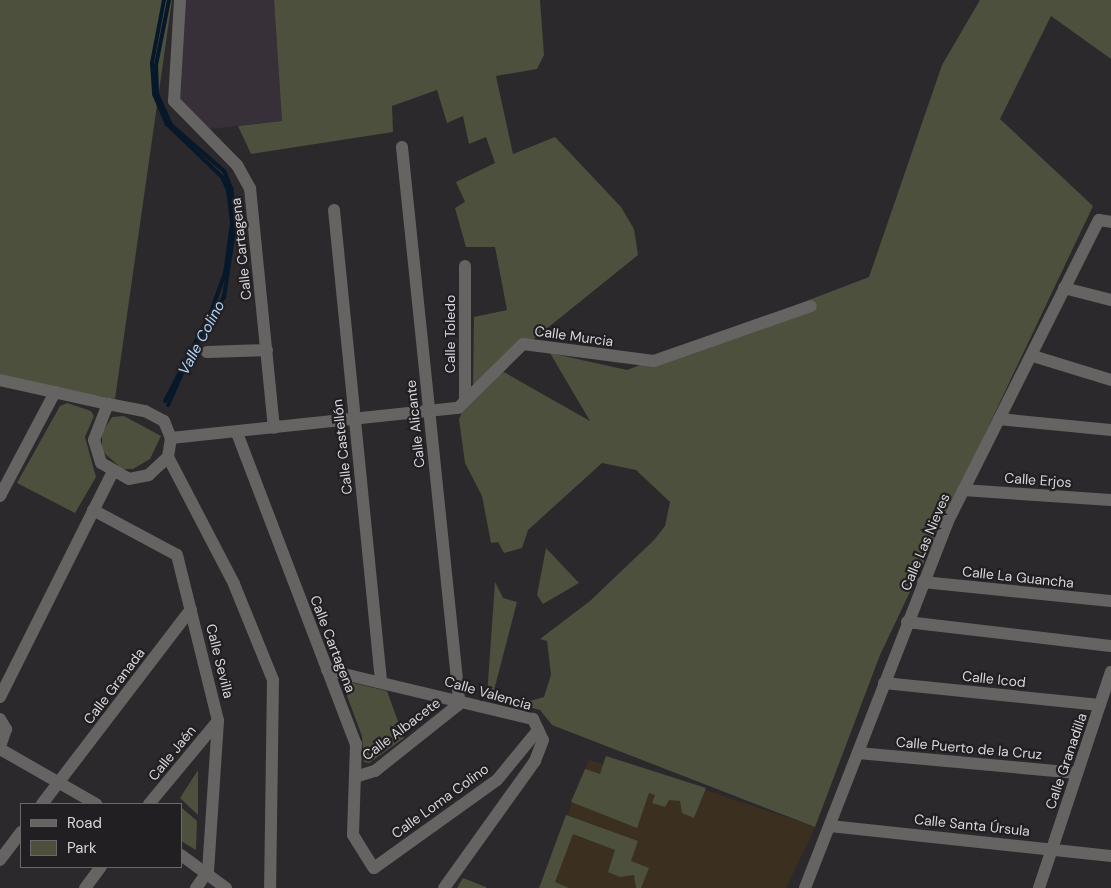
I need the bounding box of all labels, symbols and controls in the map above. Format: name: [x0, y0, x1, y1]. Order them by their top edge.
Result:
street label: Calle Cartagena: [227, 197, 255, 301]
street label: Calle Toledo: [442, 295, 458, 373]
water label: Valle Colino: [175, 298, 229, 378]
street label: Calle Murcia: [534, 322, 614, 350]
street label: Calle Alicante: [402, 379, 428, 469]
street label: Calle Castellón: [329, 398, 355, 496]
street label: Calle Erjos: [1004, 469, 1072, 491]
street label: Calle Las Nieves: [897, 491, 953, 593]
street label: Calle La Guancha: [961, 563, 1075, 591]
street label: Calle Cartagena: [307, 593, 359, 695]
street label: Calle Sevilla: [203, 622, 237, 700]
street label: Calle Granada: [80, 645, 148, 727]
street label: Calle Icod: [961, 667, 1027, 691]
street label: Calle Valencia: [442, 673, 534, 713]
street label: Calle Albacete: [359, 694, 443, 764]
street label: Calle Granadilla: [1042, 711, 1090, 811]
street label: Calle Jaén: [145, 722, 199, 784]
street label: Calle Puerto de la Cruz: [895, 733, 1043, 763]
street label: Calle Loma Colino: [388, 760, 492, 842]
legend: [20, 803, 182, 868]
street label: Calle Santa Úrsula: [913, 811, 1031, 839]
text: Road: [67, 813, 102, 833]
text: Park: [67, 838, 97, 858]

